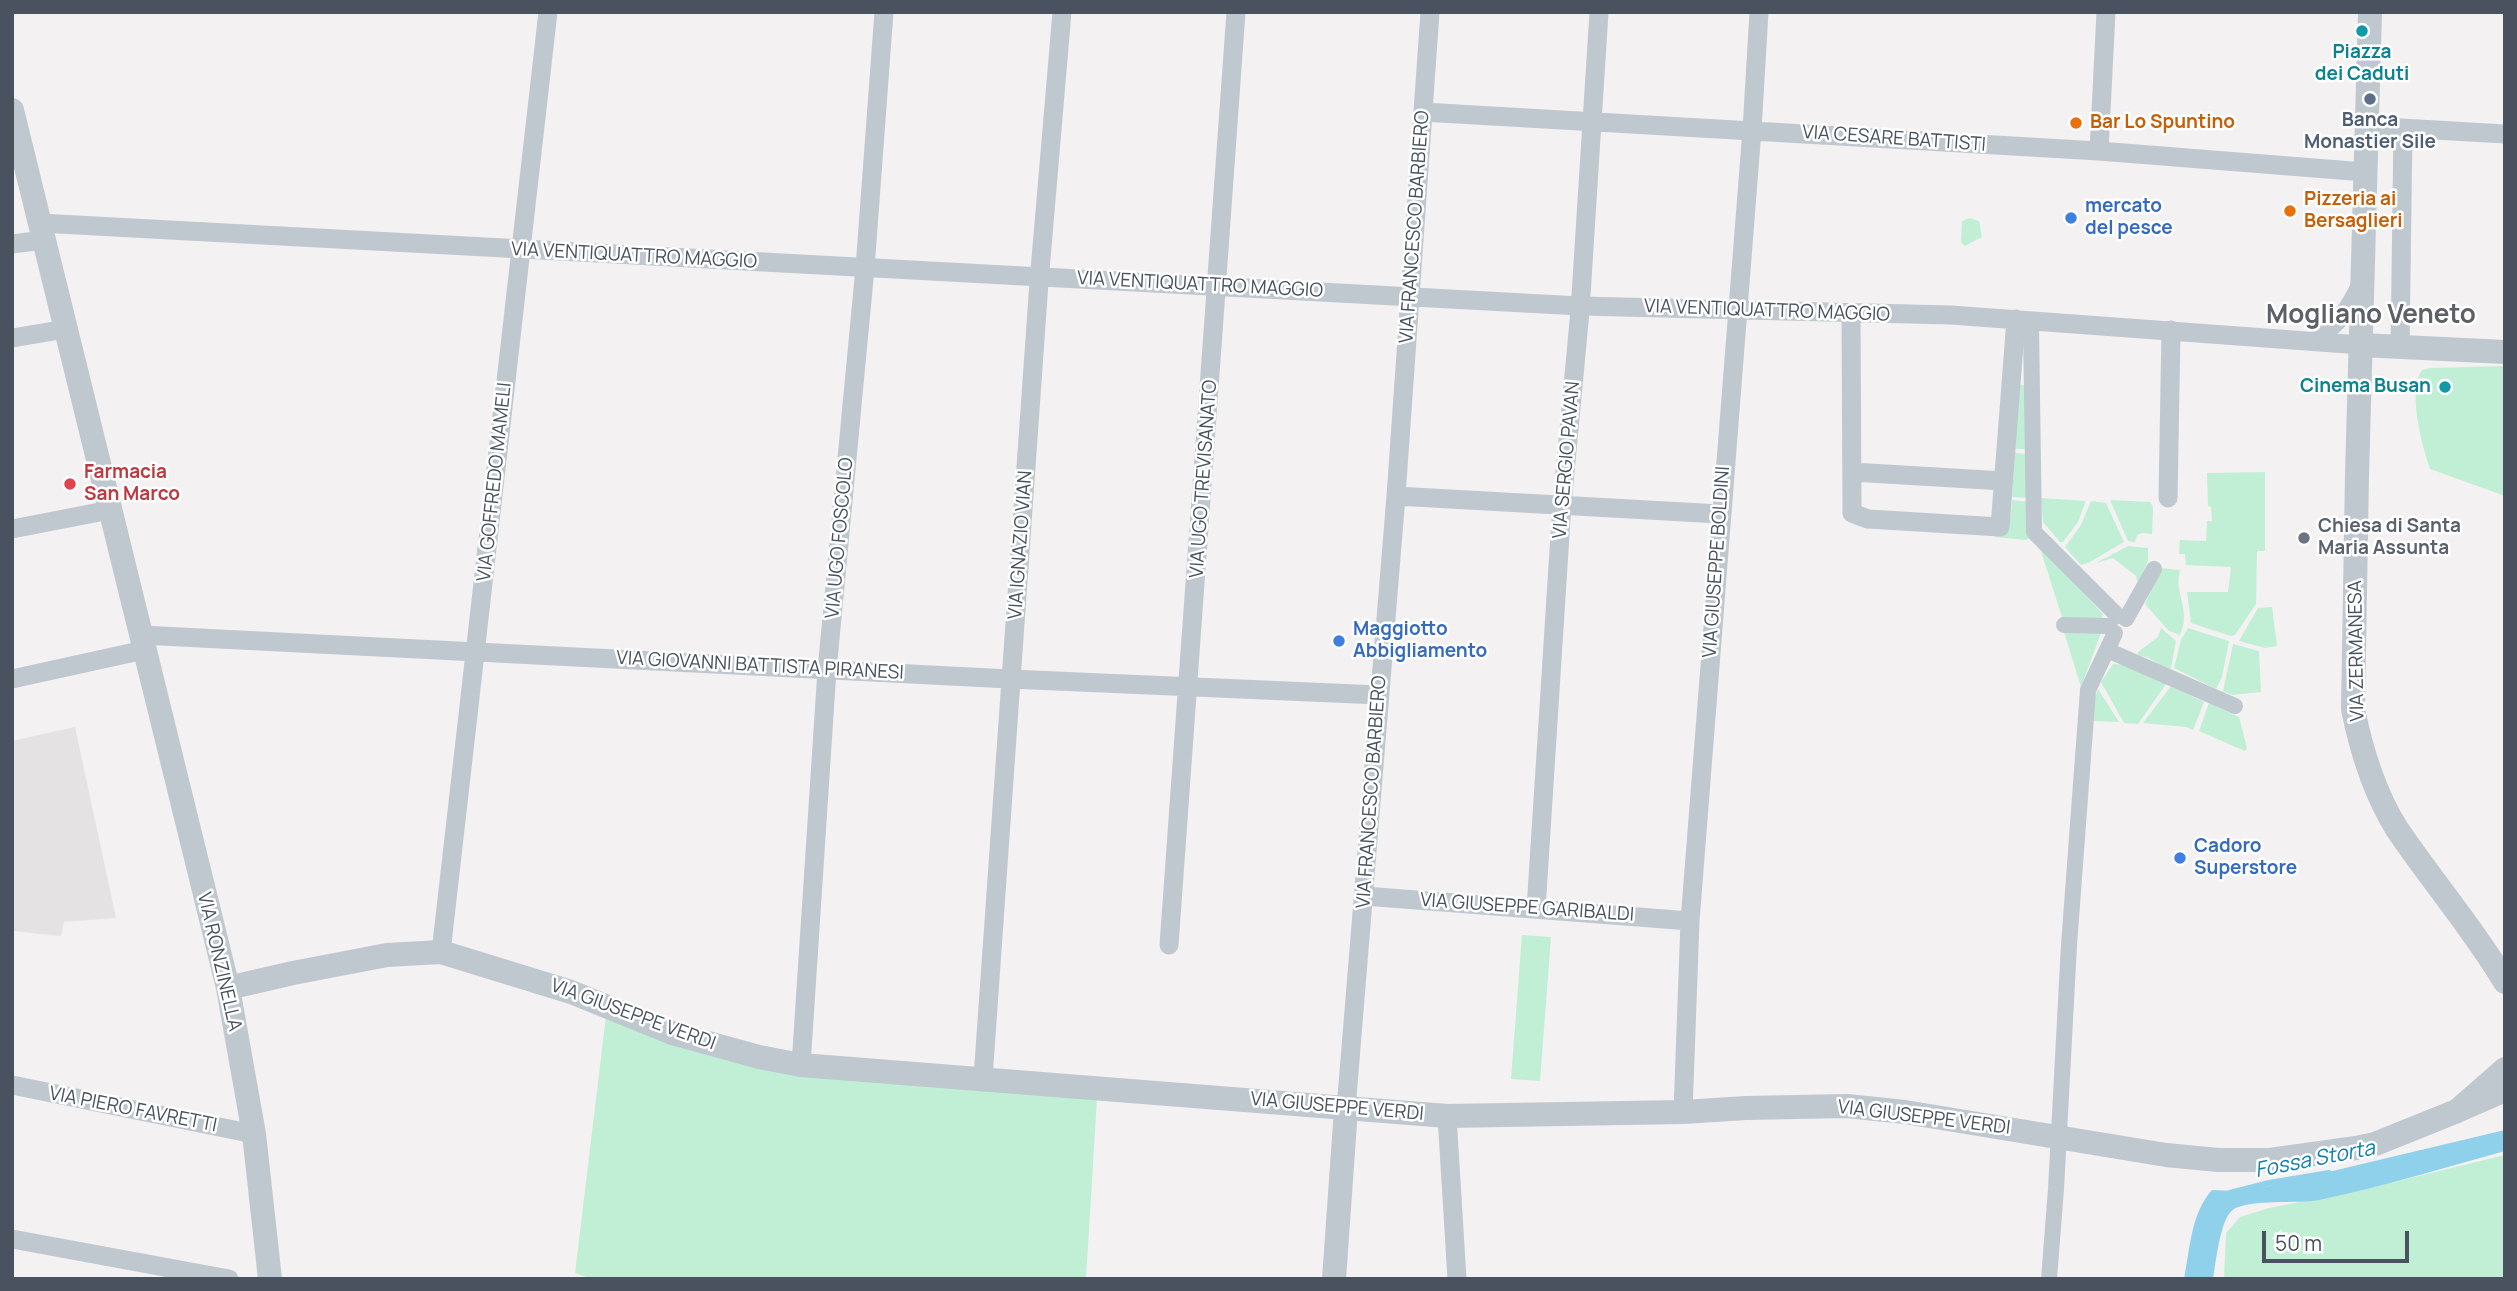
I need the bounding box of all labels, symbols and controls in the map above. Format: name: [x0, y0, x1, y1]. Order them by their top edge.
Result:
marker: Piazza dei Caduti: [2354, 23, 2370, 39]
place label: Piazza dei Caduti: [2315, 42, 2409, 86]
marker: Banca Monastier Sile: [2362, 91, 2378, 107]
street label: VIA FRANCESCO BARBIERO: [1395, 110, 1435, 344]
place label: Banca Monastier Sile: [2304, 110, 2436, 154]
place label: Bar Lo Spuntino: [2090, 112, 2235, 134]
marker: Bar Lo Spuntino: [2068, 115, 2084, 131]
street label: VIA CESARE BATTISTI: [1801, 121, 1987, 157]
place label: Pizzeria ai Bersaglieri: [2304, 189, 2403, 233]
place label: mercato del pesce: [2085, 196, 2173, 240]
marker: Pizzeria ai Bersaglieri: [2282, 203, 2298, 219]
marker: mercato del pesce: [2063, 210, 2079, 226]
street label: VIA VENTIQUATTRO MAGGIO: [510, 238, 758, 274]
street label: VIA VENTIQUATTRO MAGGIO: [1076, 267, 1324, 303]
street label: VIA VENTIQUATTRO MAGGIO: [1644, 295, 1890, 327]
district label: Mogliano Veneto: [2266, 300, 2476, 332]
place label: Cinema Busan: [2300, 376, 2431, 398]
street label: VIA UGO TREVISANATO: [1186, 379, 1222, 579]
marker: Cinema Busan: [2437, 379, 2453, 395]
street label: VIA SERGIO PAVAN: [1549, 380, 1585, 540]
street label: VIA GOFFREDO MAMELI: [473, 381, 517, 583]
street label: VIA UGO FOSCOLO: [822, 457, 858, 619]
place label: Farmacia San Marco: [84, 462, 180, 506]
street label: VIA GIUSEPPE BOLDINI: [1699, 465, 1735, 659]
street label: VIA IGNAZIO VIAN: [1004, 470, 1038, 620]
marker: Farmacia San Marco: [62, 476, 78, 492]
place label: Chiesa di Santa Maria Assunta: [2318, 516, 2461, 560]
marker: Chiesa di Santa Maria Assunta: [2296, 530, 2312, 546]
street label: VIA ZERMANESA: [2344, 580, 2370, 722]
place label: Maggiotto Abbigliamento: [1353, 619, 1487, 663]
marker: Maggiotto Abbigliamento: [1331, 633, 1347, 649]
street label: VIA GIOVANNI BATTISTA PIRANESI: [616, 647, 904, 685]
street label: VIA FRANCESCO BARBIERO: [1352, 675, 1392, 909]
place label: Cadoro Superstore: [2194, 836, 2297, 880]
marker: Cadoro Superstore: [2172, 850, 2188, 866]
street label: VIA GIUSEPPE GARIBALDI: [1419, 889, 1635, 927]
street label: VIA RONZINELLA: [192, 890, 246, 1034]
street label: VIA GIUSEPPE VERDI: [547, 975, 719, 1055]
street label: VIA PIERO FAVRETTI: [47, 1083, 219, 1137]
street label: VIA GIUSEPPE VERDI: [1249, 1088, 1425, 1126]
street label: VIA GIUSEPPE VERDI: [1836, 1096, 2012, 1140]
water label: Fossa Storta: [2253, 1136, 2377, 1184]
scale bar: [2265, 1218, 2412, 1262]
text: 50 m: [2275, 1229, 2322, 1257]

